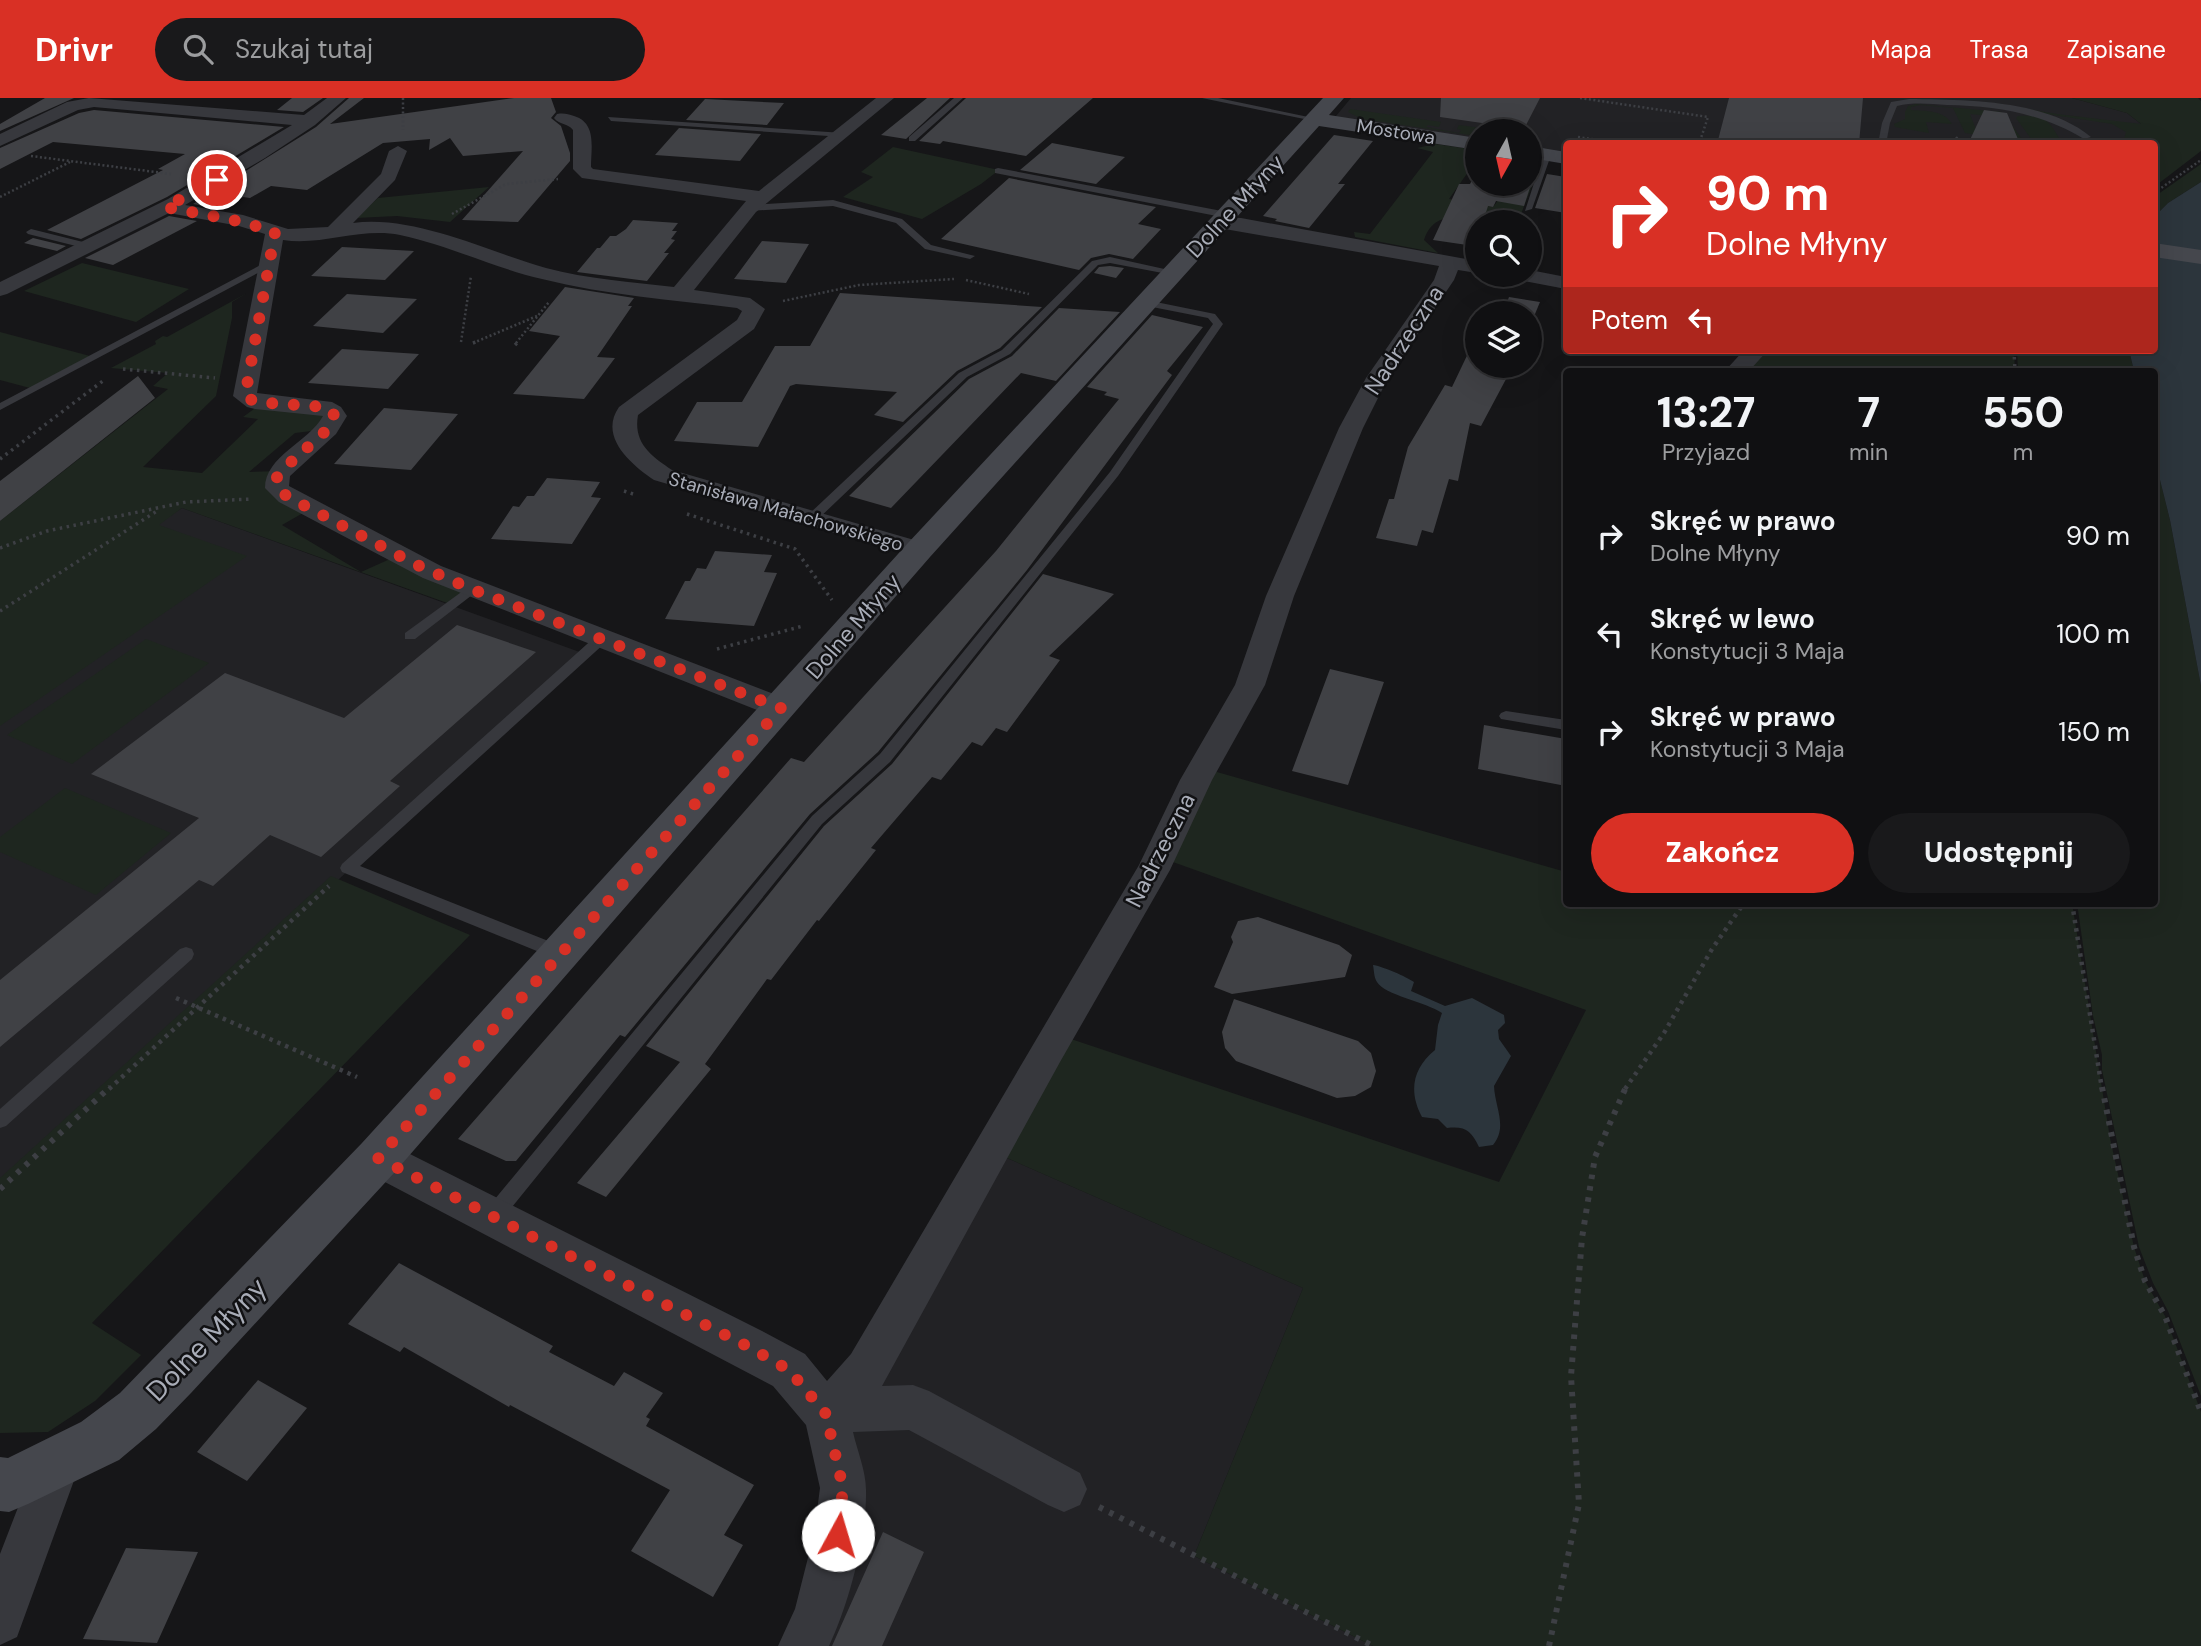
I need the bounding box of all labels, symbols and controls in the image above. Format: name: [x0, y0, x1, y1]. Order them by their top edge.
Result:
search box: [155, 18, 645, 81]
text: Drivr: [35, 28, 113, 71]
icon: search: [179, 30, 217, 68]
text: Szukaj tutaj: [235, 32, 373, 66]
text: Mapa: [1870, 34, 1932, 65]
text: Trasa: [1970, 34, 2029, 65]
text: Zapisane: [2067, 34, 2166, 65]
street label: Mostowa: [1355, 113, 1437, 150]
north arrow: [1465, 119, 1542, 196]
map controls: [1465, 119, 1542, 378]
street label: Dolne Młyny: [1180, 148, 1291, 264]
pin: [187, 150, 247, 210]
icon: arrive: [198, 161, 236, 199]
text: 90 m: [1706, 161, 1829, 225]
icon: right: [1591, 168, 1682, 259]
button: search: [1465, 210, 1542, 287]
text: Dolne Młyny: [1706, 223, 1888, 265]
street label: Nadrzeczna: [1358, 280, 1450, 400]
button: layers: [1465, 301, 1542, 378]
icon: left: [1682, 301, 1720, 339]
text: Potem: [1591, 303, 1668, 337]
text: 13:27: [1657, 385, 1755, 440]
text: 7: [1857, 385, 1880, 440]
text: 550: [1982, 385, 2064, 440]
text: Przyjazd: [1662, 437, 1750, 467]
text: min: [1849, 437, 1888, 467]
text: m: [2013, 437, 2033, 467]
street label: Stanisława Małachowskiego: [666, 466, 906, 557]
text: Skręć w prawo: [1650, 504, 1836, 538]
icon: right: [1591, 517, 1629, 555]
text: 90 m: [2066, 519, 2130, 553]
text: Dolne Młyny: [1650, 538, 1781, 568]
street label: Dolne Młyny: [799, 567, 907, 685]
text: Skręć w lewo: [1650, 602, 1815, 636]
icon: left: [1591, 615, 1629, 653]
text: 100 m: [2056, 617, 2130, 651]
text: Konstytucji 3 Maja: [1650, 636, 1845, 666]
text: Skręć w prawo: [1650, 700, 1836, 734]
icon: right: [1591, 713, 1629, 751]
text: 150 m: [2058, 715, 2130, 749]
text: Konstytucji 3 Maja: [1650, 734, 1845, 764]
street label: Nadrzeczna: [1118, 788, 1202, 912]
button: Zakończ: [1591, 813, 1854, 893]
button: Udostępnij: [1868, 813, 2130, 893]
street label: Dolne Młyny: [138, 1269, 275, 1409]
position arrow: [801, 1498, 875, 1572]

